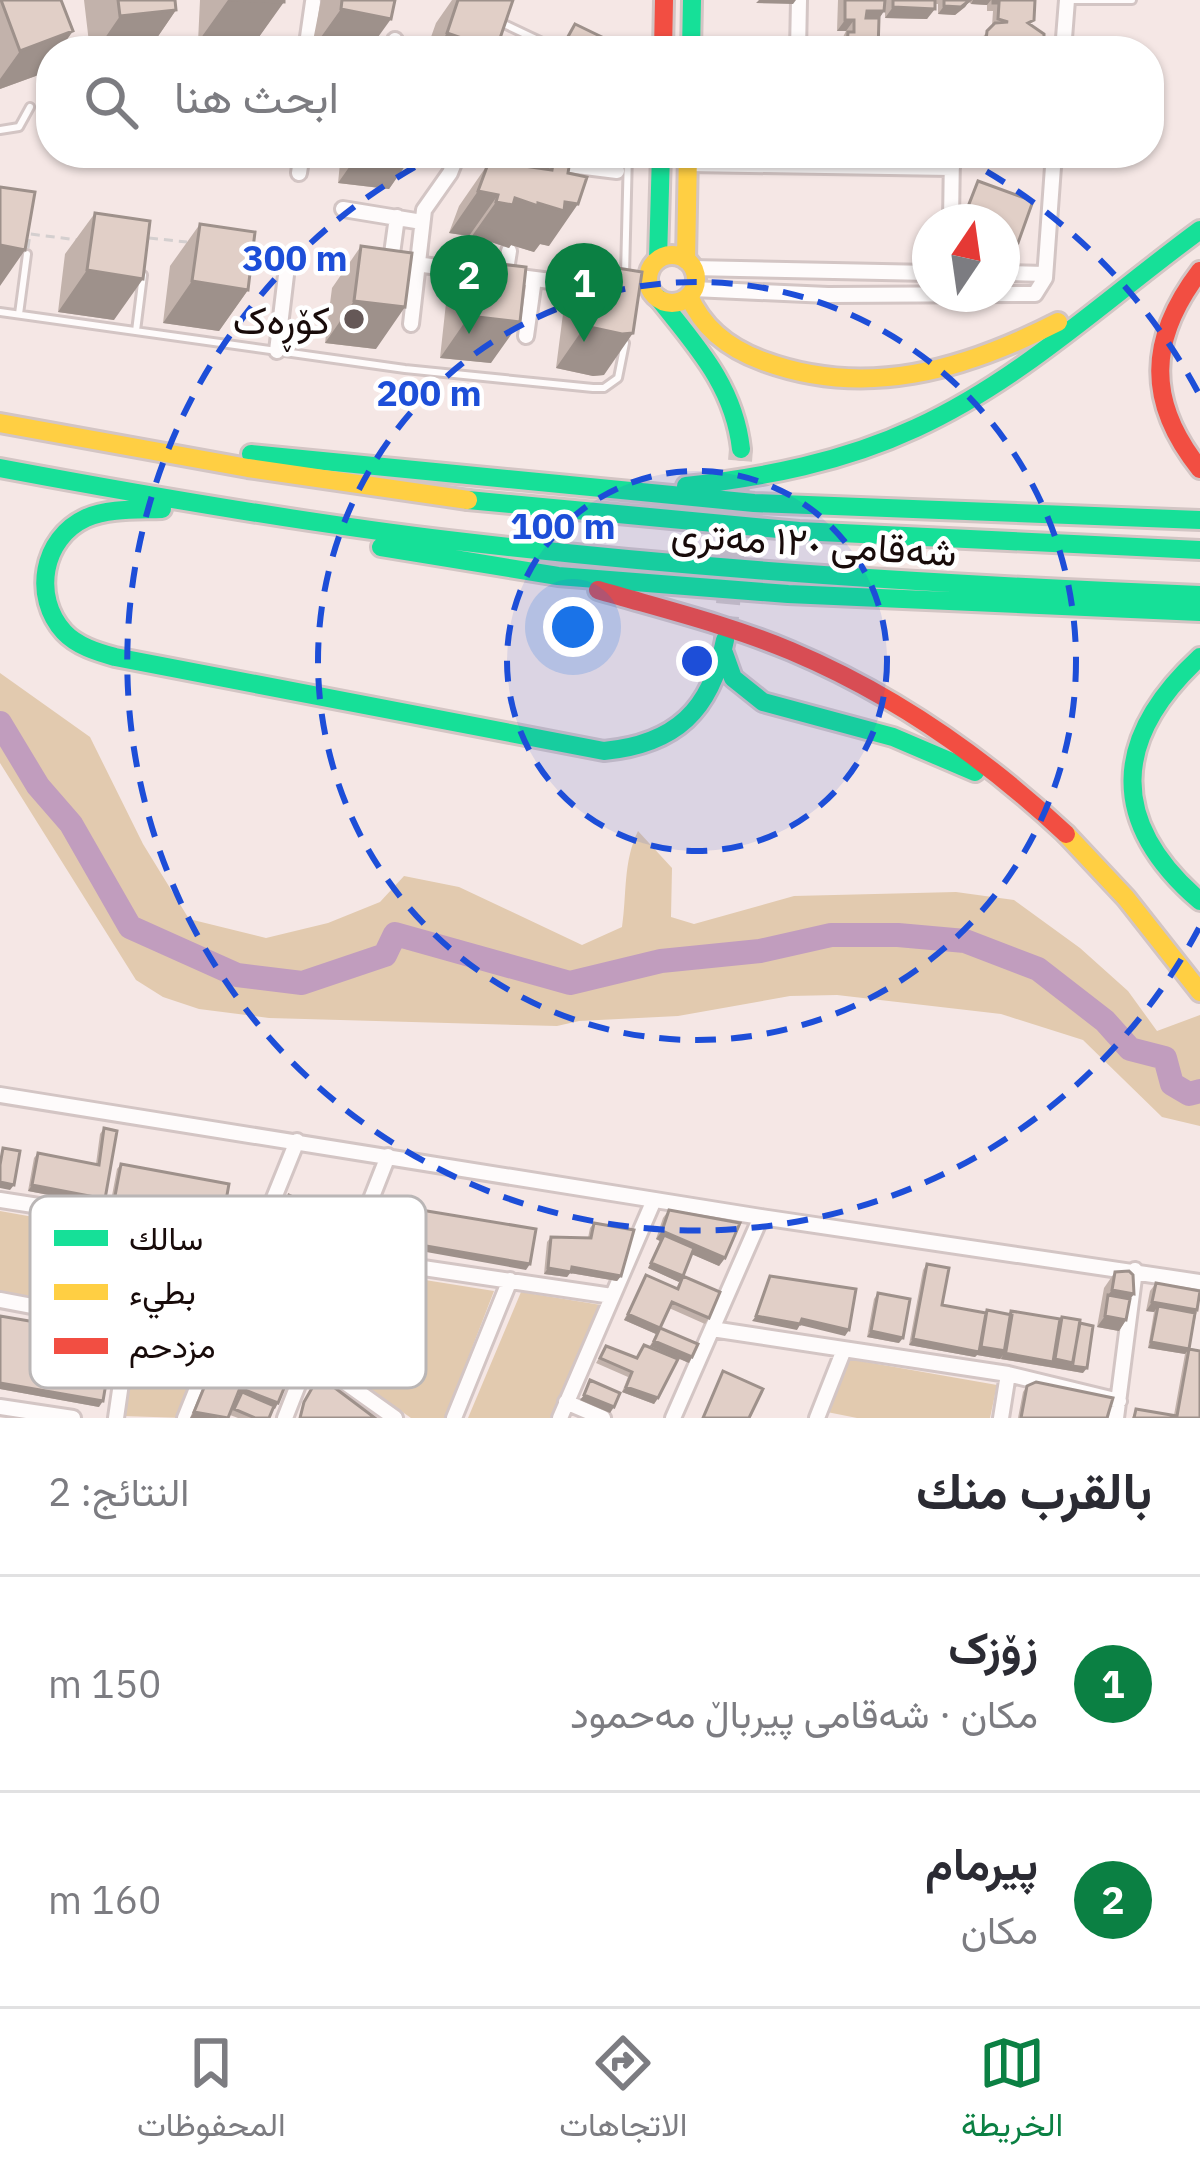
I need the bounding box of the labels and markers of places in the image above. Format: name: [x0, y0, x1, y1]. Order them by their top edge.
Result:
pin: 2: [430, 235, 508, 334]
pin: 1: [545, 243, 623, 342]
place label: کۆڕەک: [233, 294, 330, 352]
marker: کۆڕەک: [341, 306, 367, 332]
centre of rings: [676, 640, 718, 682]

